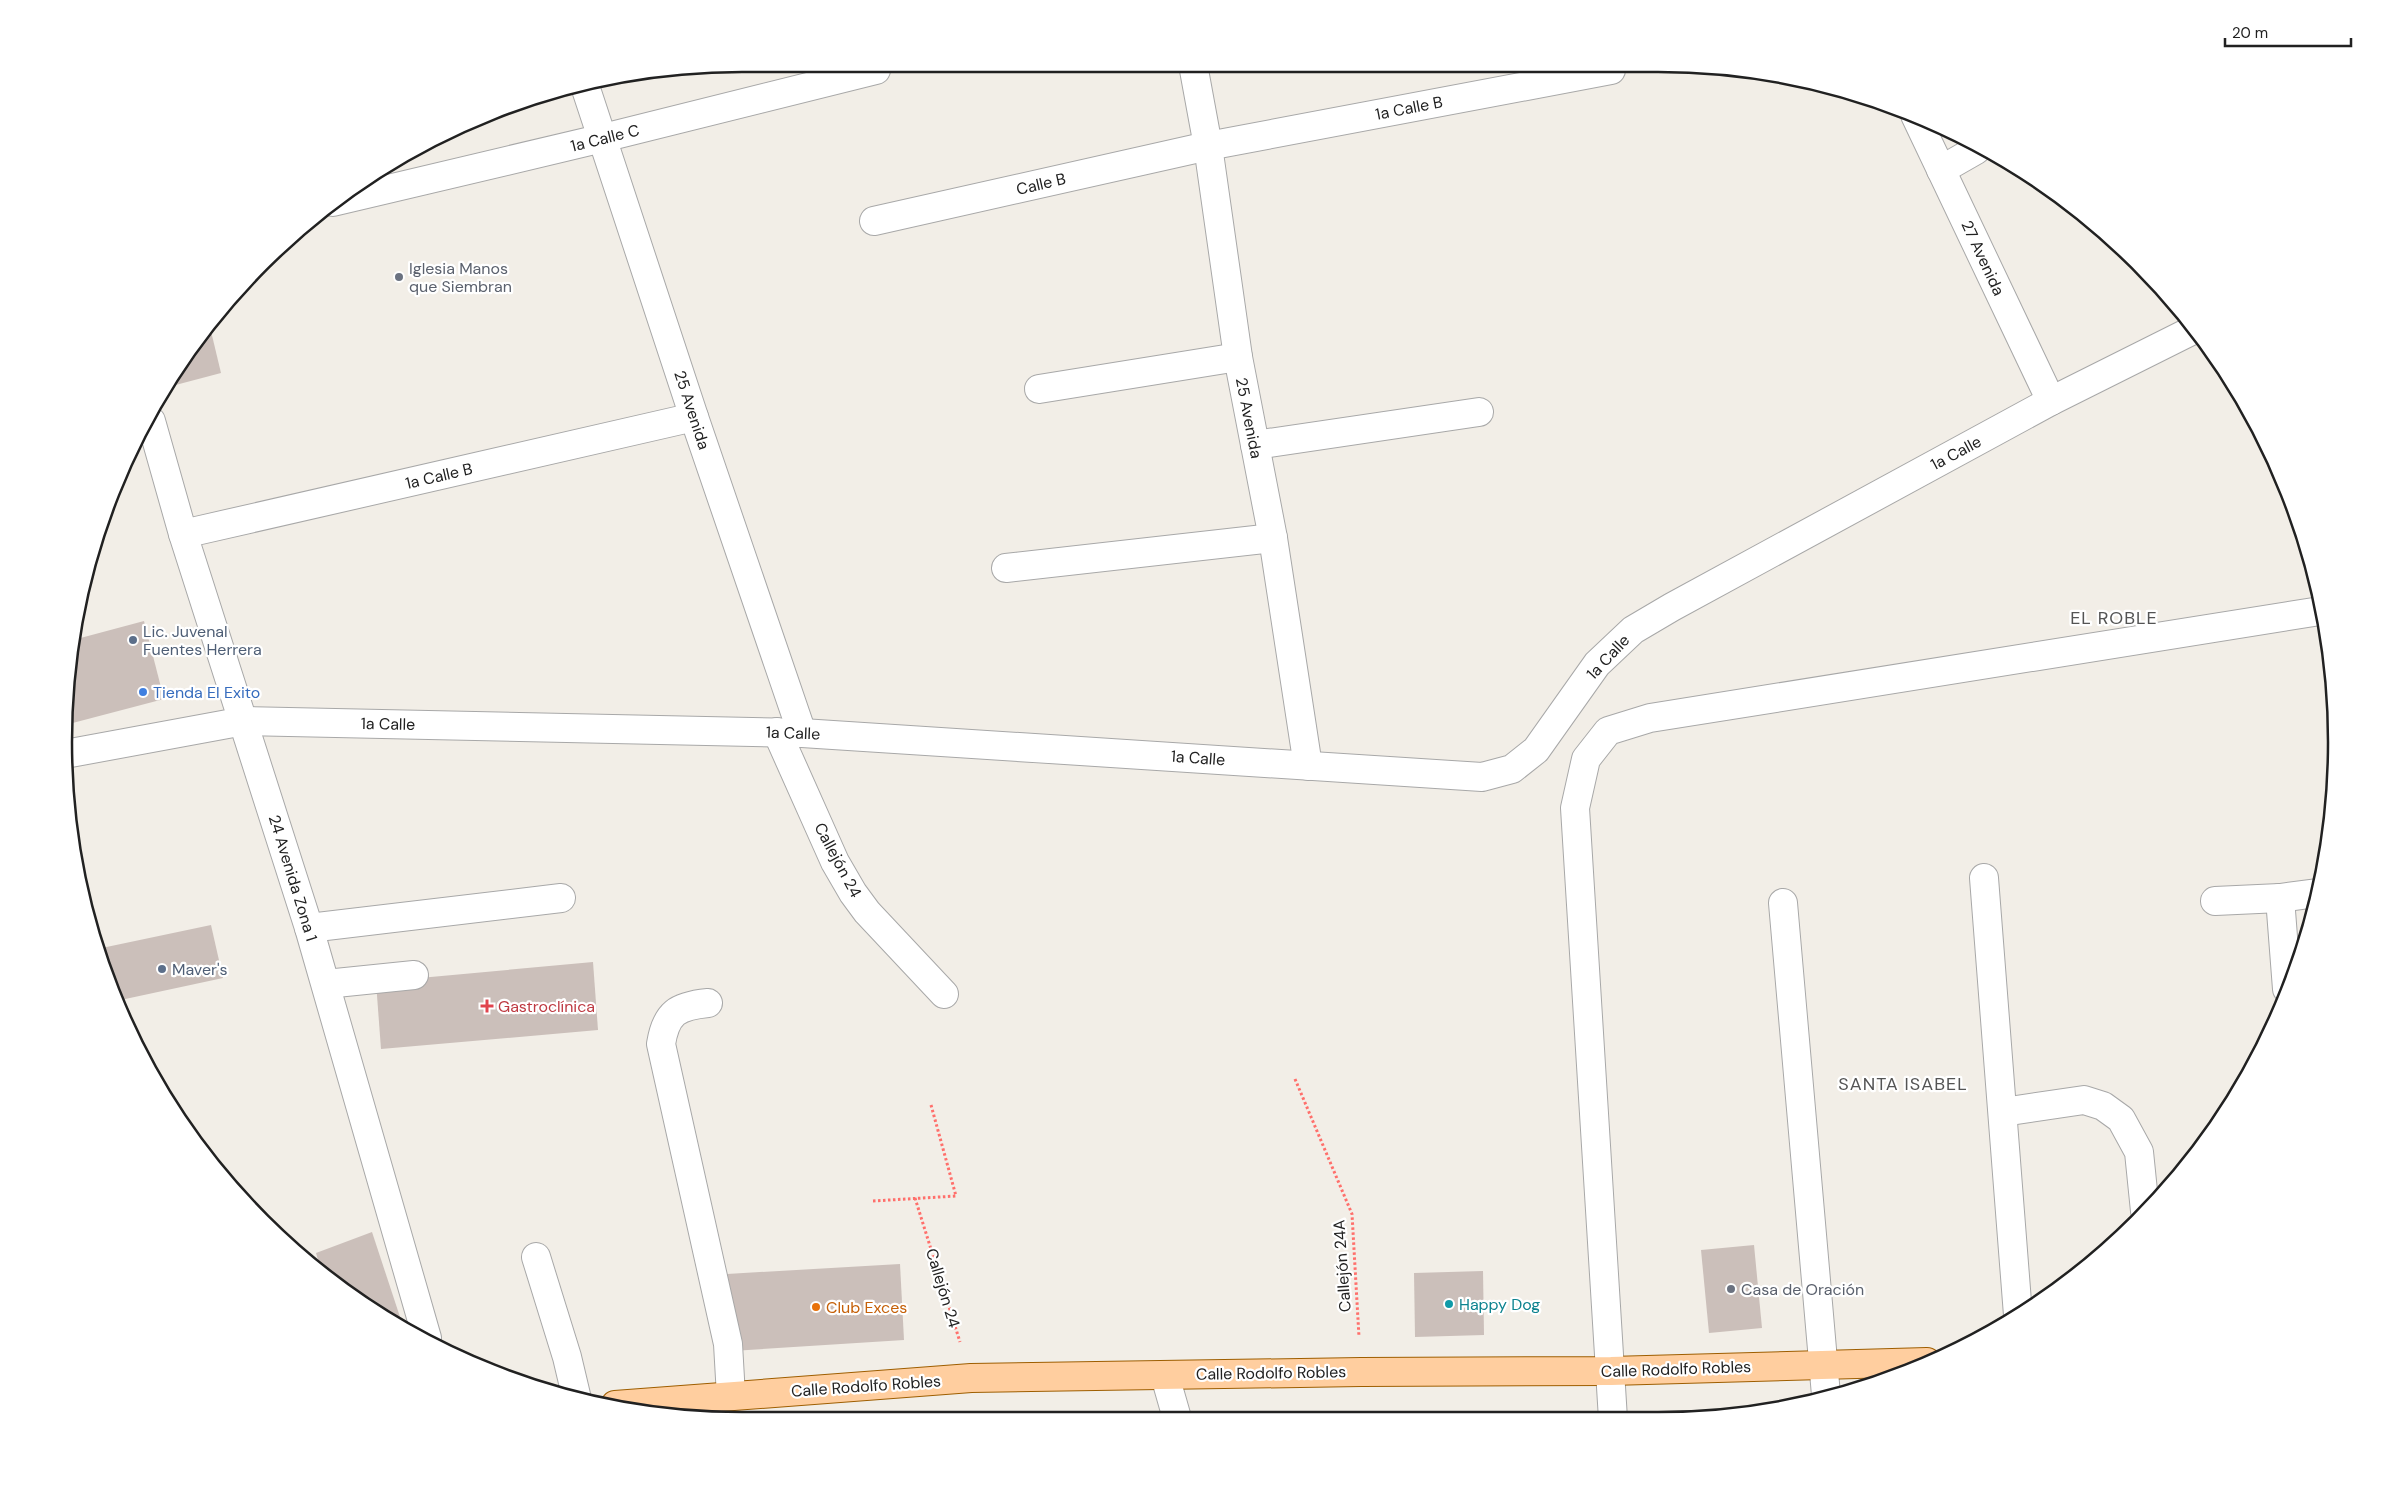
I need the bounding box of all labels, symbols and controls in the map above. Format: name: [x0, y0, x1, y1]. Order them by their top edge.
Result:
scale bar: [2225, 15, 2351, 47]
text: 20 m: [2232, 23, 2268, 43]
street label: 1a Calle B: [1373, 91, 1445, 125]
street label: 1a Calle C: [568, 119, 642, 157]
street label: Calle B: [1014, 168, 1068, 200]
street label: 27 Avenida: [1956, 217, 2010, 299]
place label: Iglesia Manos que Siembran: [409, 258, 512, 297]
marker: Iglesia Manos que Siembran: [393, 271, 405, 283]
street label: 25 Avenida: [669, 368, 715, 452]
street label: 25 Avenida: [1231, 376, 1267, 460]
street label: 1a Calle: [1927, 431, 1985, 475]
street label: 1a Calle B: [403, 458, 475, 494]
district label: EL ROBLE: [2070, 606, 2158, 630]
place label: Lic. Juvenal Fuentes Herrera: [143, 621, 262, 660]
street label: 1a Calle: [1582, 630, 1634, 684]
marker: Lic. Juvenal Fuentes Herrera: [127, 634, 139, 646]
place label: Tienda El Exito: [153, 682, 260, 703]
marker: Tienda El Exito: [137, 686, 149, 698]
street label: 1a Calle: [361, 713, 415, 735]
street label: 1a Calle: [765, 722, 821, 744]
street label: 1a Calle: [1170, 746, 1226, 770]
street label: 24 Avenida Zona 1: [264, 812, 322, 944]
street label: Callejón 24: [810, 819, 867, 901]
place label: Maver's: [172, 959, 227, 980]
marker: Maver's: [156, 963, 168, 975]
place label: Gastroclínica: [498, 996, 595, 1017]
marker: Gastroclínica: [480, 999, 494, 1013]
district label: SANTA ISABEL: [1838, 1072, 1968, 1096]
street label: Callejón 24A: [1328, 1219, 1356, 1313]
street label: Callejón 24: [921, 1246, 965, 1330]
place label: Casa de Oración: [1741, 1279, 1864, 1300]
marker: Casa de Oración: [1725, 1283, 1737, 1295]
place label: Happy Dog: [1459, 1294, 1540, 1315]
place label: Club Exces: [826, 1297, 907, 1318]
marker: Happy Dog: [1443, 1298, 1455, 1310]
marker: Club Exces: [810, 1301, 822, 1313]
street label: Calle Rodolfo Robles: [1601, 1356, 1751, 1382]
street label: Calle Rodolfo Robles: [1196, 1361, 1346, 1385]
street label: Calle Rodolfo Robles: [790, 1370, 942, 1402]

